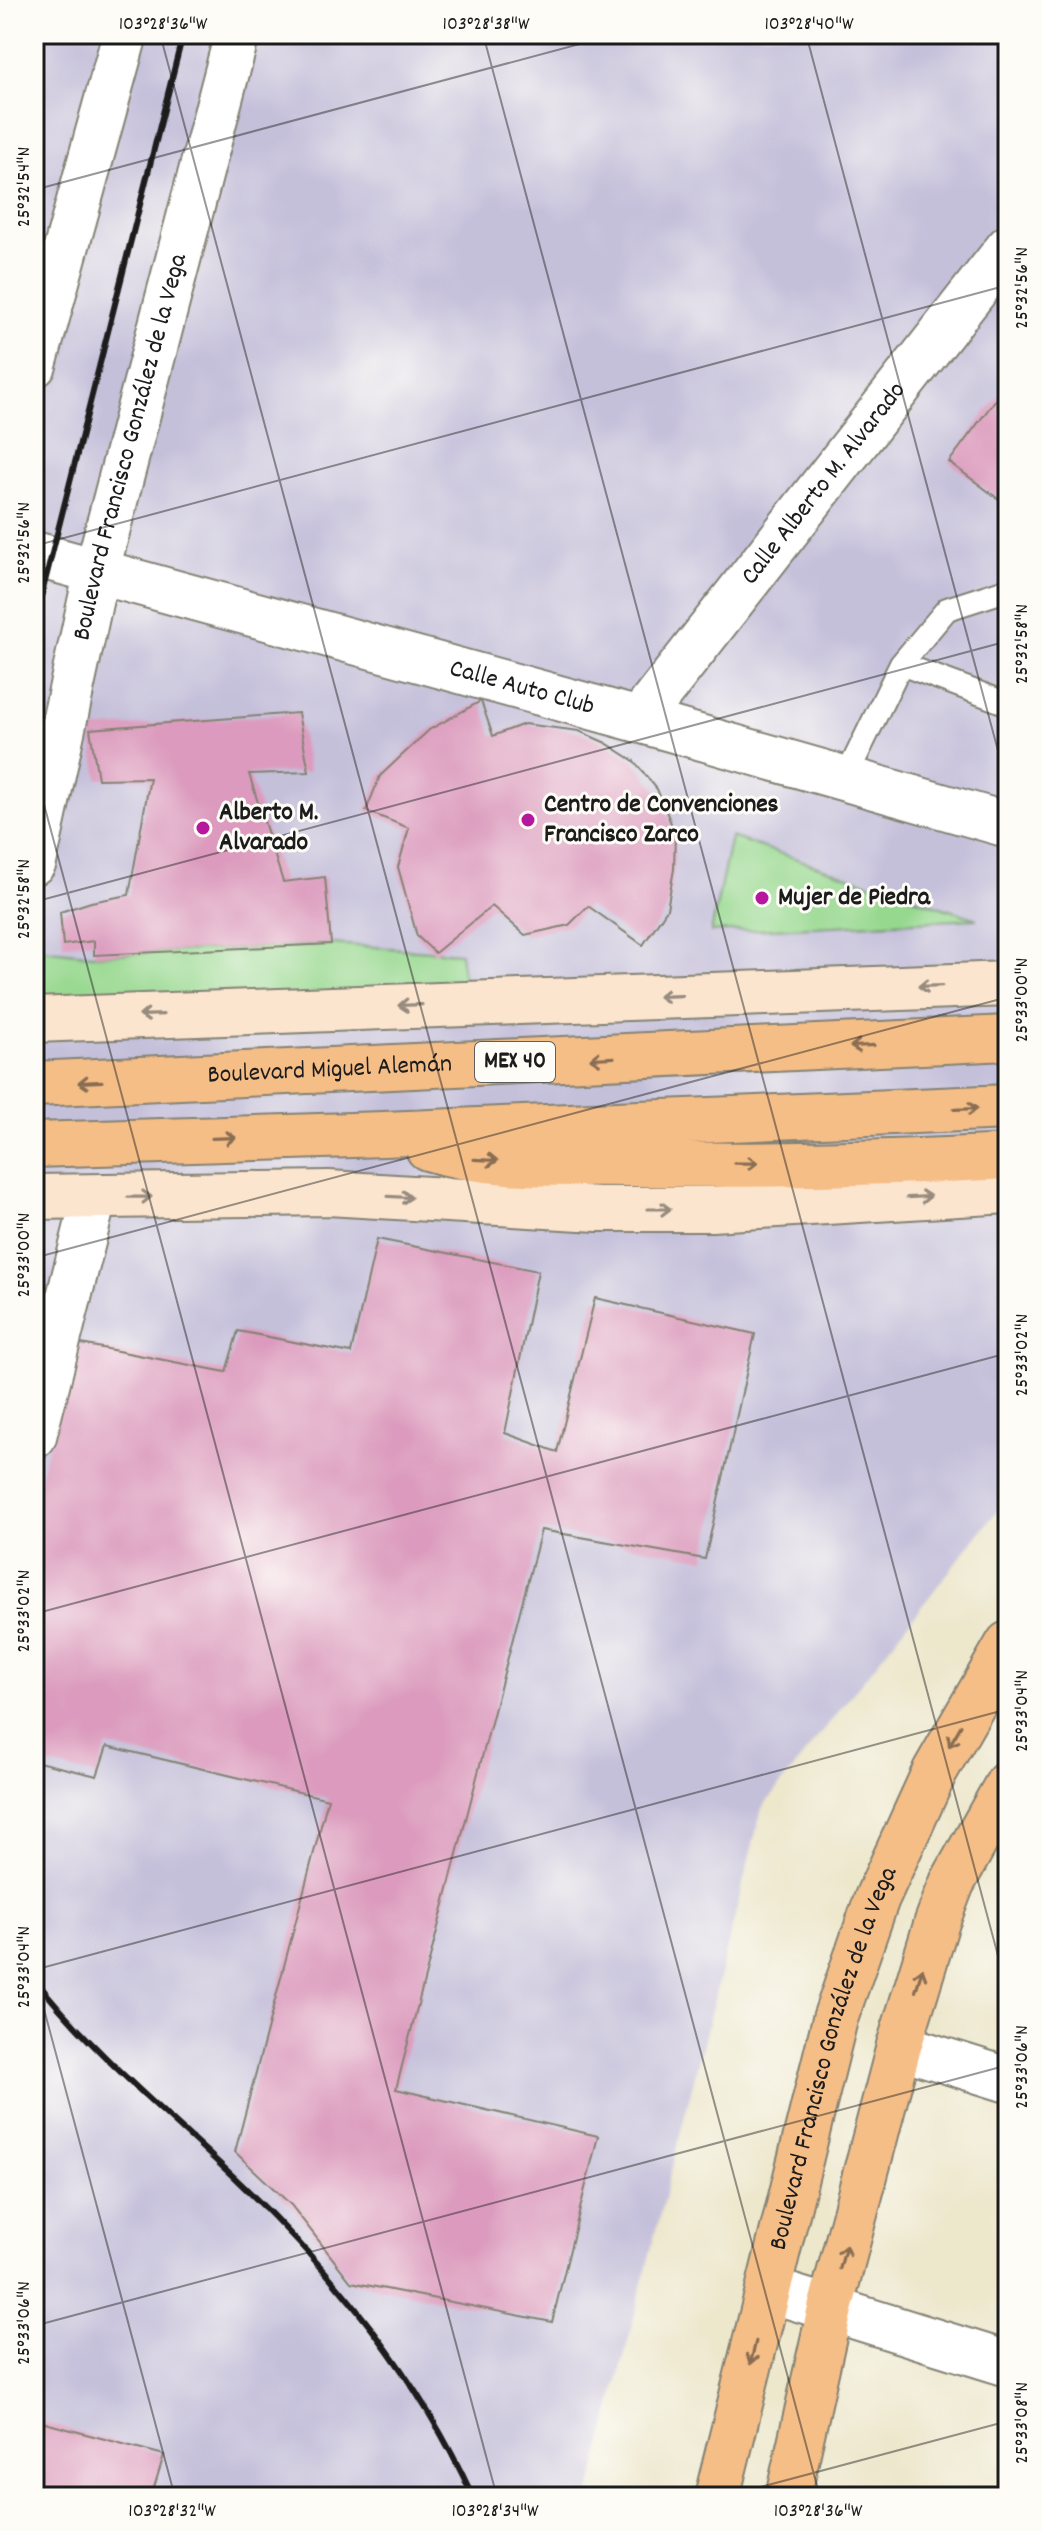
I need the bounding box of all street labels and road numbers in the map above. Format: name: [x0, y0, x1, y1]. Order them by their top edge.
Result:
street label: Boulevard Francisco González de la Vega: [64, 249, 198, 644]
street label: Calle Alberto M. Alvarado: [732, 374, 915, 593]
street label: Calle Auto Club: [445, 650, 599, 725]
road number: MEX 40: [475, 1042, 555, 1082]
street label: Boulevard Miguel Alemán: [207, 1046, 453, 1094]
street label: Boulevard Francisco González de la Vega: [760, 1860, 908, 2254]

